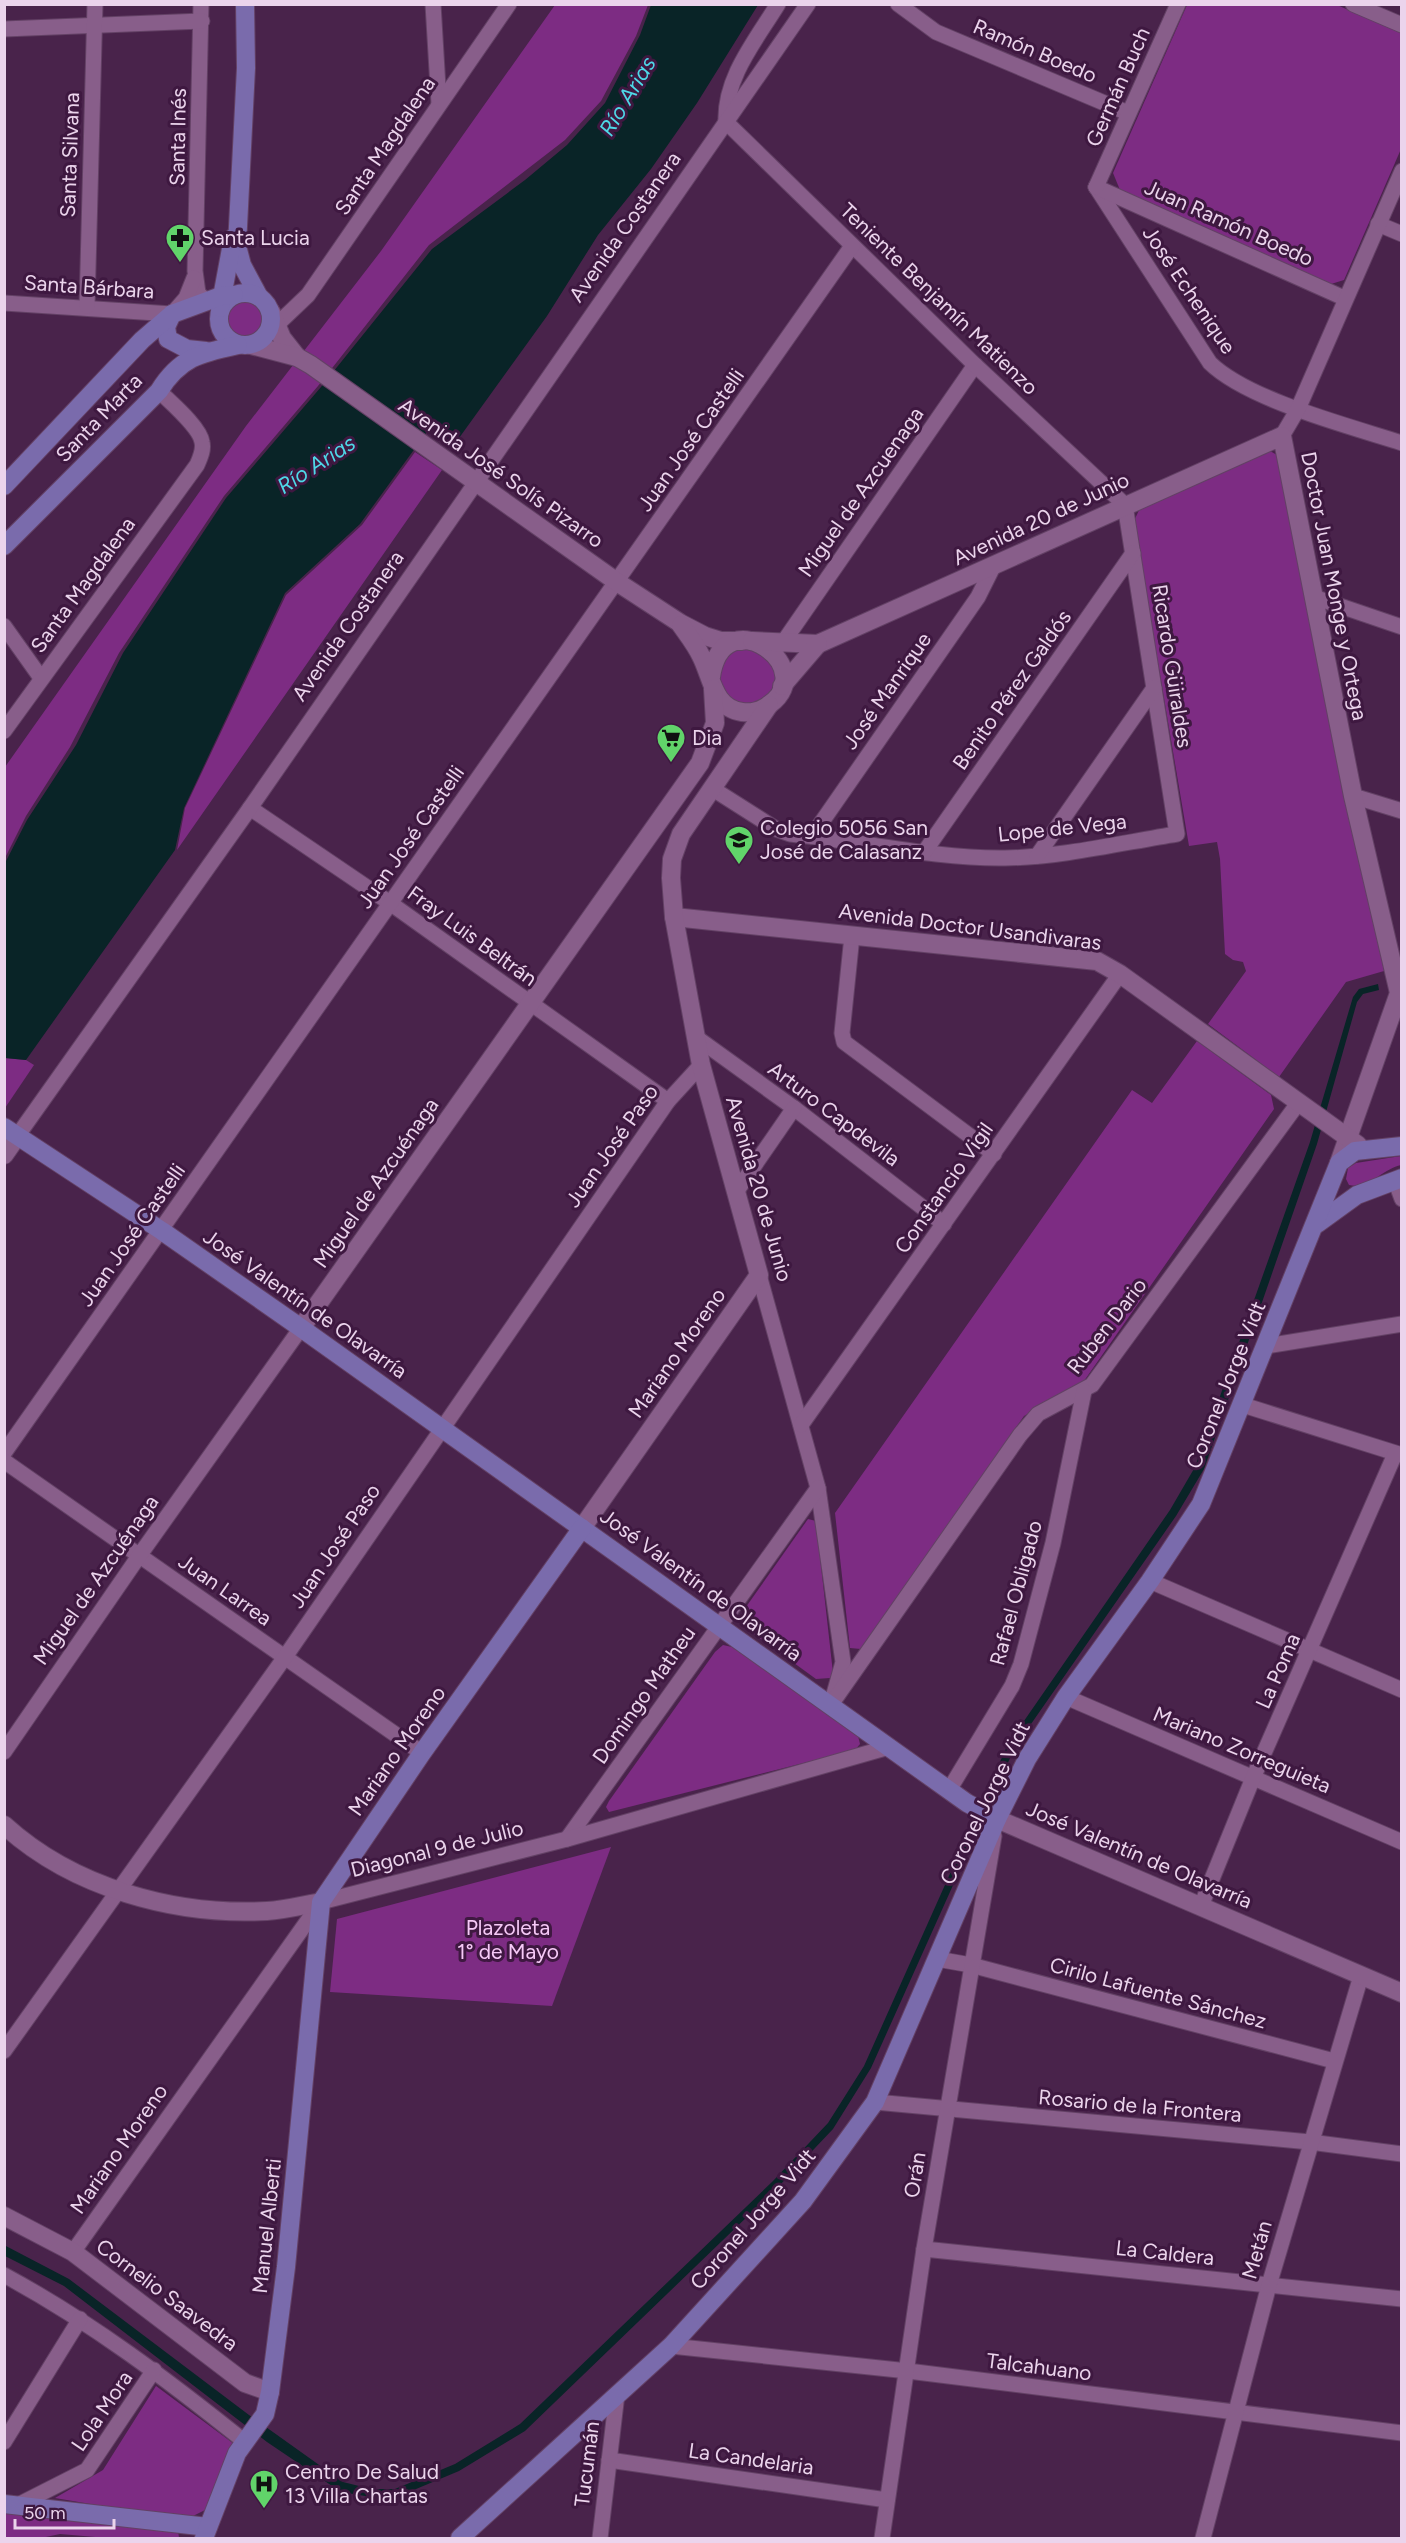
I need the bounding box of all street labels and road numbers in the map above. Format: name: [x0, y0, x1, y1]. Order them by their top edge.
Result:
street label: Ramón Boedo: [970, 13, 1101, 88]
street label: Germán Buch: [1080, 23, 1155, 150]
street label: Santa Magdalena: [329, 72, 440, 220]
street label: Santa Inés: [164, 88, 191, 186]
street label: Santa Silvana: [55, 92, 84, 218]
street label: Avenida Costanera: [563, 147, 686, 307]
street label: Juan Ramón Boedo: [1141, 174, 1317, 271]
street label: Teniente Benjamín Matienzo: [835, 198, 1043, 400]
street label: José Echenique: [1138, 221, 1241, 358]
street label: Santa Bárbara: [23, 269, 155, 304]
street label: Juan José Castelli: [632, 363, 749, 516]
street label: Santa Marta: [50, 368, 147, 467]
street label: Avenida José Solís Pizarro: [394, 392, 609, 553]
street label: Miguel de Azcuenaga: [793, 402, 929, 581]
street label: Doctor Juan Monge y Ortega: [1296, 449, 1373, 722]
street label: Avenida 20 de Junio: [949, 467, 1133, 570]
street label: Santa Magdalena: [25, 512, 140, 657]
street label: Avenida Costanera: [286, 546, 409, 706]
street label: Ricardo Güiraldes: [1147, 582, 1198, 750]
street label: Benito Pérez Galdós: [947, 605, 1076, 774]
street label: José Manrique: [837, 627, 936, 754]
street label: Juan José Castelli: [352, 760, 469, 913]
street label: Lope de Vega: [996, 808, 1128, 847]
street label: Fray Luis Beltrán: [403, 880, 542, 991]
street label: Avenida Doctor Usandivaras: [837, 898, 1103, 955]
street label: Arturo Capdevila: [764, 1056, 905, 1171]
street label: Juan José Paso: [560, 1079, 663, 1212]
street label: Miguel de Azcuénaga: [308, 1093, 444, 1272]
street label: Avenida 20 de Junio: [721, 1093, 798, 1284]
street label: Constancio Vigil: [889, 1117, 998, 1258]
street label: Juan José Castelli: [73, 1158, 190, 1311]
street label: José Valentín de Olavarría: [199, 1224, 412, 1384]
street label: Ruben Dario: [1061, 1273, 1152, 1379]
street label: Mariano Moreno: [623, 1283, 731, 1422]
street label: Coronel Jorge Vidt: [1181, 1297, 1271, 1472]
street label: Juan José Paso: [284, 1479, 385, 1612]
street label: Miguel de Azcuénaga: [28, 1490, 164, 1669]
street label: José Valentín de Olavarría: [596, 1503, 807, 1666]
street label: Rafael Obligado: [984, 1518, 1047, 1668]
street label: Juan Larrea: [174, 1548, 277, 1631]
street label: Domingo Matheu: [587, 1621, 700, 1768]
street label: La Poma: [1250, 1629, 1305, 1712]
street label: Mariano Moreno: [343, 1681, 451, 1820]
street label: Mariano Zorreguieta: [1150, 1701, 1335, 1798]
street label: Coronel Jorge Vidt: [934, 1717, 1035, 1888]
street label: José Valentín de Olavarría: [1022, 1796, 1256, 1914]
street label: Diagonal 9 de Julio: [348, 1815, 526, 1882]
street label: Cirilo Lafuente Sánchez: [1047, 1952, 1269, 2033]
street label: Mariano Moreno: [65, 2079, 173, 2218]
street label: Rosario de la Frontera: [1037, 2084, 1243, 2127]
street label: Coronel Jorge Vidt: [685, 2143, 821, 2294]
street label: Orán: [899, 2150, 930, 2200]
street label: Manuel Alberti: [247, 2157, 286, 2295]
street label: Metán: [1236, 2218, 1277, 2282]
street label: Cornelio Saavedra: [92, 2233, 243, 2356]
street label: La Caldera: [1115, 2235, 1216, 2270]
street label: Talcahuano: [985, 2348, 1093, 2385]
street label: Lola Mora: [66, 2366, 137, 2456]
street label: Tucumán: [569, 2420, 604, 2508]
street label: La Candelaria: [687, 2437, 815, 2480]

